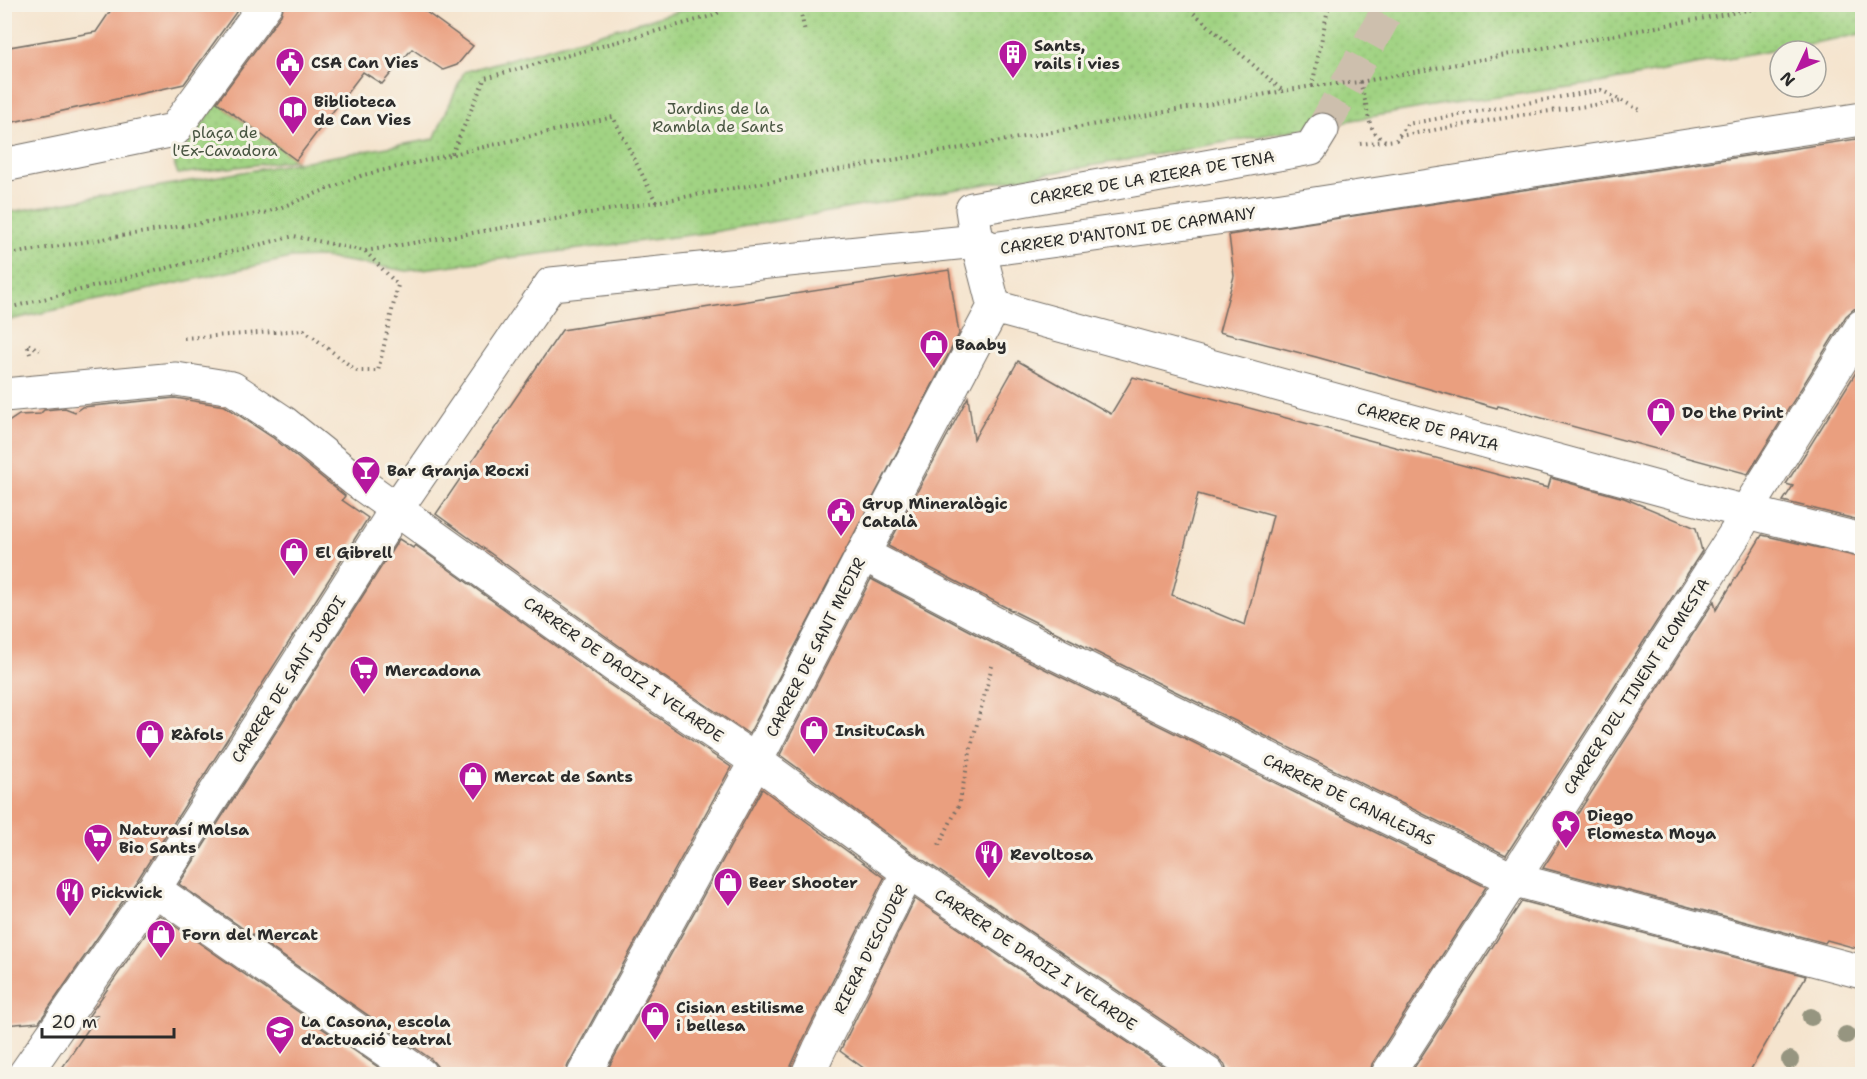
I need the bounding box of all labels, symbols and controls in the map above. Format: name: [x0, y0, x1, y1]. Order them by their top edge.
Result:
place label: Sants, rails i vies: [1034, 35, 1120, 74]
building icon: Sants, rails i vies: [997, 38, 1029, 80]
north arrow: [1768, 39, 1828, 99]
public building icon: CSA Can Vies: [274, 46, 306, 88]
place label: CSA Can Vies: [311, 52, 419, 73]
text: N: [1776, 67, 1800, 91]
place label: Biblioteca de Can Vies: [314, 91, 411, 130]
library icon: Biblioteca de Can Vies: [277, 94, 309, 136]
park label: Jardins de la Rambla de Sants: [652, 98, 784, 137]
park label: plaça de l'Ex-Cavadora: [173, 122, 277, 161]
street label: CARRER DE LA RIERA DE TENA: [1028, 146, 1276, 209]
street label: CARRER D'ANTONI DE CAPMANY: [999, 202, 1258, 259]
shop icon: Baaby: [918, 328, 950, 370]
place label: Baaby: [955, 334, 1006, 355]
shop icon: Do the Print: [1645, 396, 1677, 438]
street label: CARRER DE PAVIA: [1355, 397, 1501, 456]
place label: Do the Print: [1682, 402, 1784, 423]
bar icon: Bar Granja Rocxi: [350, 454, 382, 496]
place label: Bar Granja Rocxi: [387, 460, 529, 481]
place label: Grup Mineralògic Català: [862, 493, 1008, 532]
public building icon: Grup Mineralògic Català: [825, 496, 857, 538]
shop icon: El Gibrell: [278, 536, 310, 578]
place label: El Gibrell: [315, 542, 393, 563]
street label: CARRER DE SANT MEDIR: [761, 554, 870, 741]
street label: CARRER DEL TINENT FLOMESTA: [1558, 574, 1714, 798]
street label: CARRER DE SANT JORDI: [227, 592, 350, 767]
street label: CARRER DE DAOIZ I VELARDE: [519, 592, 728, 747]
supermarket icon: Mercadona: [348, 654, 380, 696]
place label: Mercadona: [385, 660, 481, 681]
shop icon: InsituCash: [798, 714, 830, 756]
shop icon: Ràfols: [134, 718, 166, 760]
place label: InsituCash: [835, 720, 925, 741]
place label: Ràfols: [171, 724, 224, 745]
street label: CARRER DE CANALEJAS: [1260, 749, 1438, 850]
shop icon: Mercat de Sants: [457, 760, 489, 802]
place label: Mercat de Sants: [494, 766, 633, 787]
place label: Diego Flomesta Moya: [1587, 805, 1716, 844]
place icon: Diego Flomesta Moya: [1550, 808, 1582, 850]
place label: Naturasí Molsa Bio Sants: [119, 819, 249, 858]
supermarket icon: Naturasí Molsa Bio Sants: [82, 822, 114, 864]
restaurant icon: Revoltosa: [973, 838, 1005, 880]
place label: Revoltosa: [1010, 844, 1093, 865]
shop icon: Beer Shooter: [712, 866, 744, 908]
place label: Beer Shooter: [749, 872, 858, 893]
restaurant icon: Pickwick: [54, 876, 86, 918]
street label: RIERA D'ESCUDER: [829, 881, 912, 1017]
place label: Pickwick: [91, 882, 163, 903]
street label: CARRER DE DAOIZ I VELARDE: [930, 884, 1141, 1035]
shop icon: Forn del Mercat: [145, 918, 177, 960]
place label: Forn del Mercat: [182, 924, 318, 945]
place label: Cisian estilisme i bellesa: [676, 997, 805, 1036]
shop icon: Cisian estilisme i bellesa: [639, 1000, 671, 1042]
scale bar: [42, 1001, 174, 1039]
text: 20 m: [51, 1010, 97, 1034]
place label: La Casona, escola d'actuació teatral: [301, 1011, 452, 1050]
school or university icon: La Casona, escola d'actuació teatral: [264, 1014, 296, 1056]

